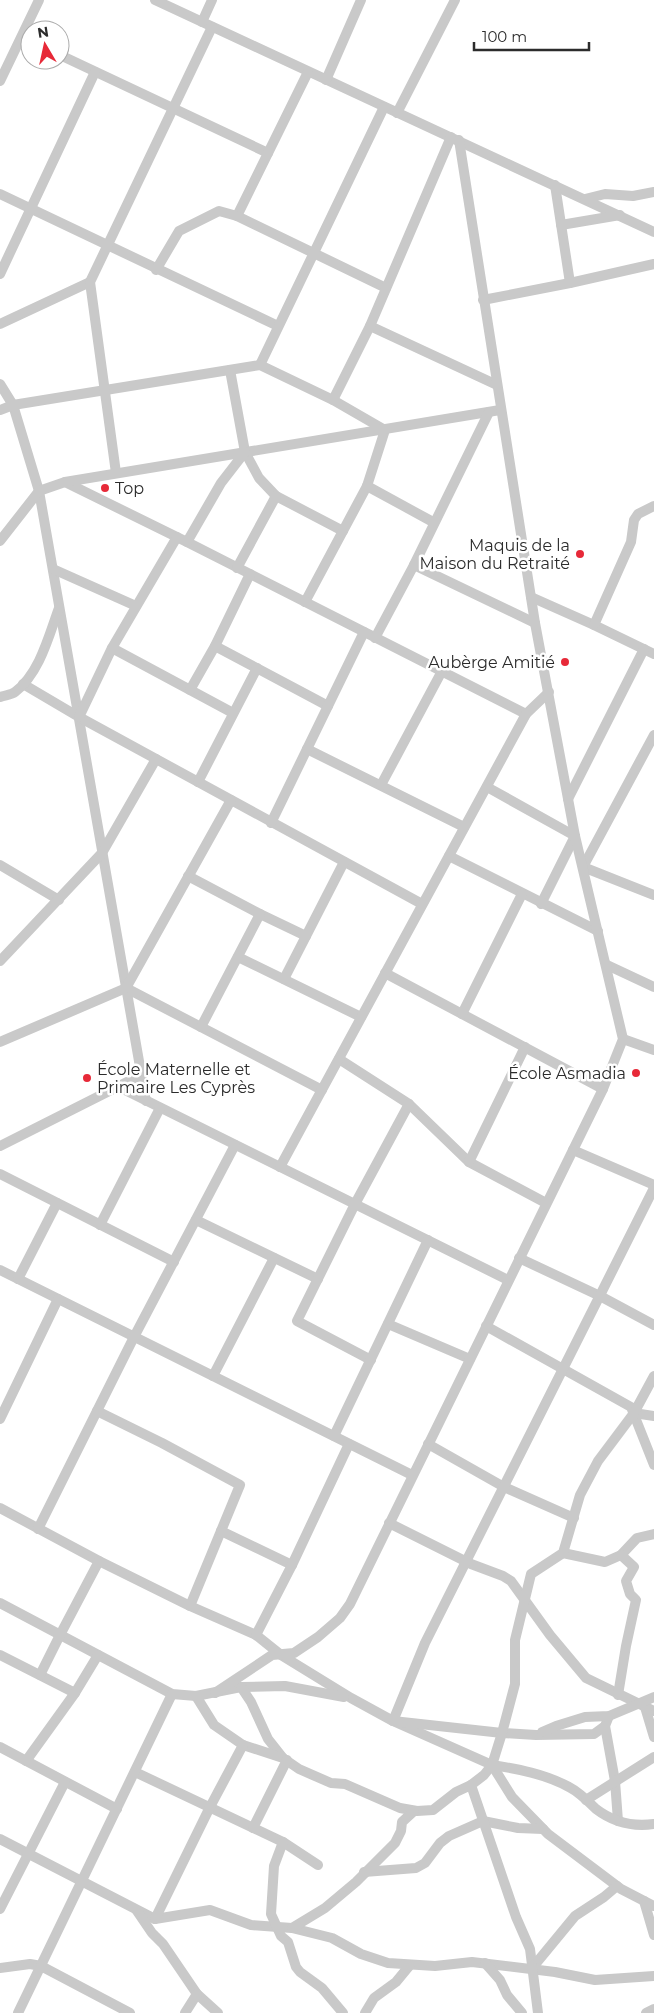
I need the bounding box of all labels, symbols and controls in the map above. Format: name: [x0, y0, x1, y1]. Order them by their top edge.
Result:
north arrow: [20, 20, 70, 70]
scale bar: [474, 20, 589, 52]
text: N: [36, 22, 50, 42]
text: 100 m: [482, 27, 527, 46]
place label: Top: [115, 479, 144, 498]
marker: Top: [99, 482, 111, 494]
place label: Maquis de la Maison du Retraité: [419, 536, 570, 573]
marker: Maquis de la Maison du Retraité: [574, 548, 586, 560]
place label: Aubèrge Amitié: [428, 653, 555, 672]
marker: Aubèrge Amitié: [559, 656, 571, 668]
place label: École Maternelle et Primaire Les Cyprès: [97, 1060, 255, 1097]
place label: École Asmadia: [508, 1064, 626, 1083]
marker: École Asmadia: [630, 1067, 642, 1079]
marker: École Maternelle et Primaire Les Cyprès: [81, 1072, 93, 1084]

